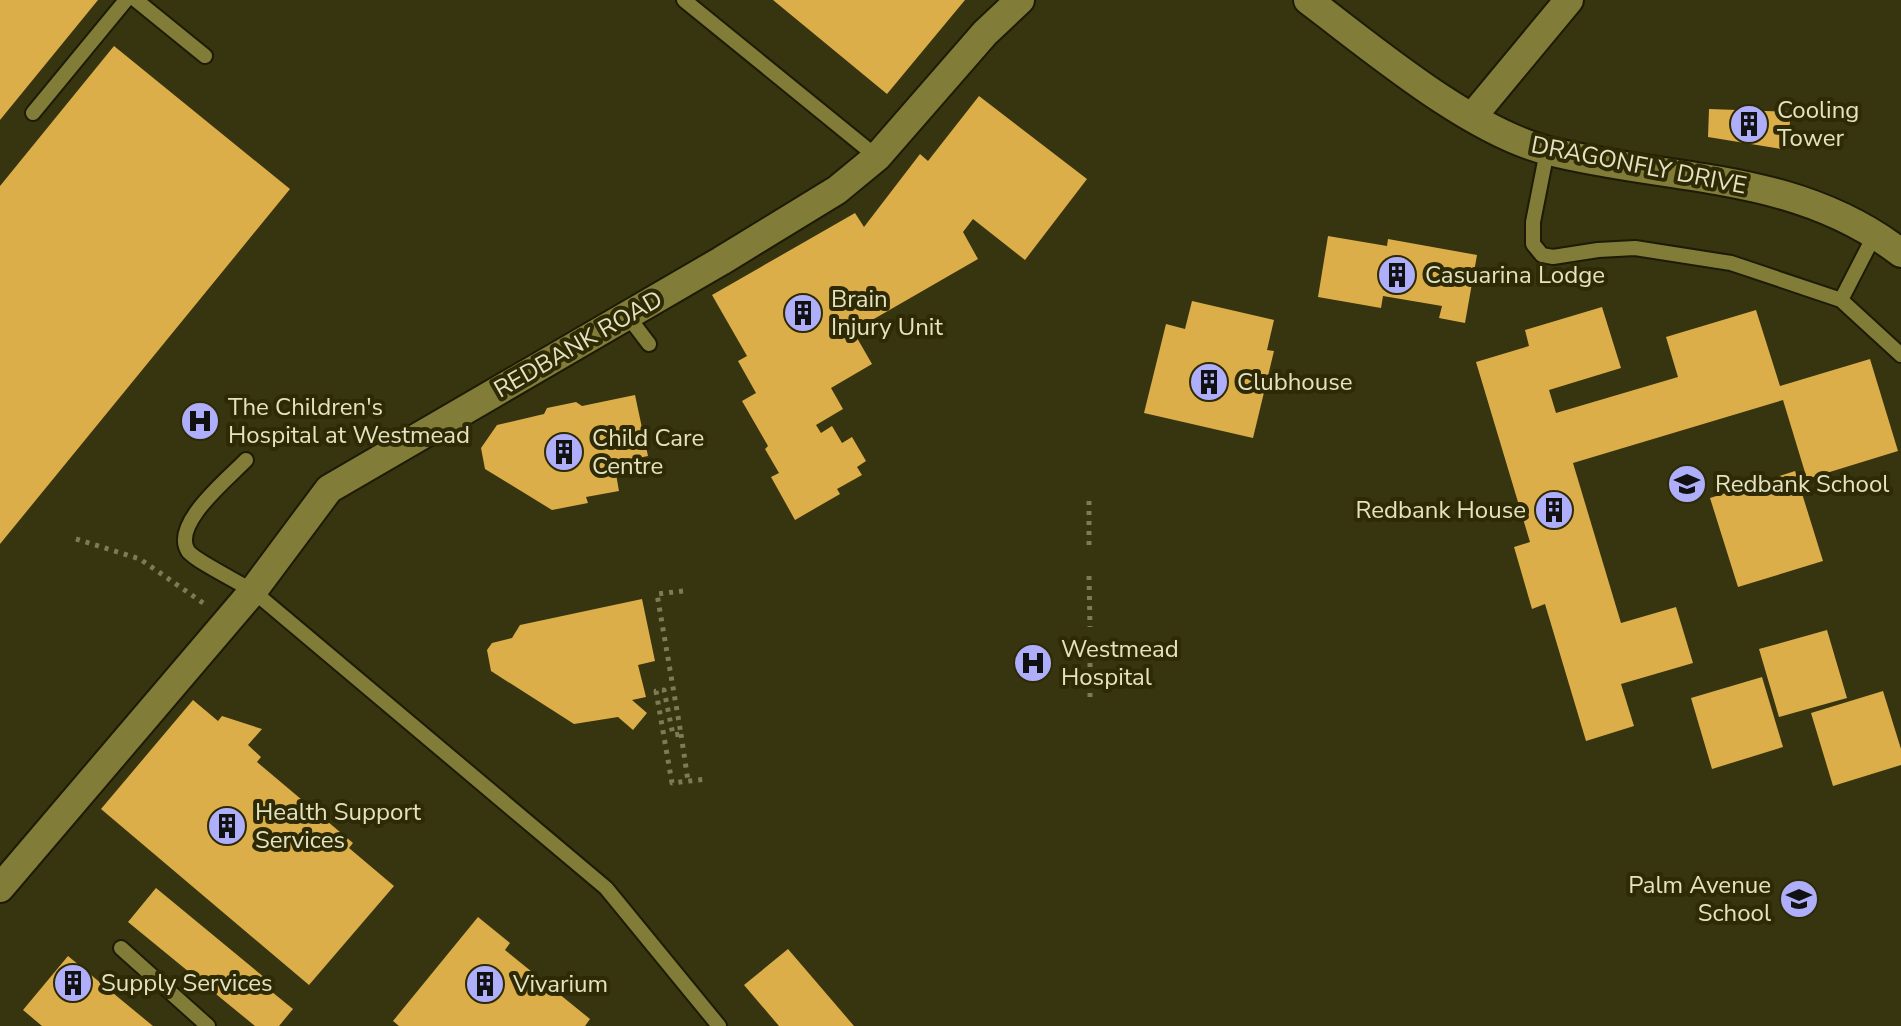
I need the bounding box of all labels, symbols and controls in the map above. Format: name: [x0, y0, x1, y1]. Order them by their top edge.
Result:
place label: Cooling Tower: [1777, 94, 1859, 154]
building icon: Cooling Tower: [1728, 103, 1770, 145]
street label: DRAGONFLY DRIVE: [1529, 128, 1749, 202]
building icon: Casuarina Lodge: [1376, 254, 1418, 296]
place label: Casuarina Lodge: [1425, 259, 1605, 291]
street label: REDBANK ROAD: [488, 283, 668, 405]
place label: Brain Injury Unit: [831, 283, 943, 343]
building icon: Brain Injury Unit: [782, 292, 824, 334]
building icon: Clubhouse: [1188, 361, 1230, 403]
place label: Clubhouse: [1237, 366, 1352, 398]
place label: The Children's Hospital at Westmead: [228, 391, 470, 451]
hospital icon: The Children's Hospital at Westmead: [179, 400, 221, 442]
place label: Child Care Centre: [592, 422, 704, 482]
building icon: Child Care Centre: [543, 431, 585, 473]
school or university icon: Redbank School: [1666, 463, 1708, 505]
place label: Redbank School: [1715, 468, 1889, 500]
building icon: Redbank House: [1533, 489, 1575, 531]
place label: Redbank House: [1356, 494, 1526, 526]
place label: Westmead Hospital: [1061, 633, 1179, 693]
hospital icon: Westmead Hospital: [1012, 642, 1054, 684]
place label: Health Support Services: [255, 796, 422, 856]
building icon: Health Support Services: [206, 805, 248, 847]
place label: Palm Avenue School: [1628, 869, 1771, 929]
school or university icon: Palm Avenue School: [1778, 878, 1820, 920]
building icon: Supply Services: [52, 962, 94, 1004]
building icon: Vivarium: [464, 963, 506, 1005]
place label: Supply Services: [101, 967, 273, 999]
place label: Vivarium: [512, 968, 608, 1000]

